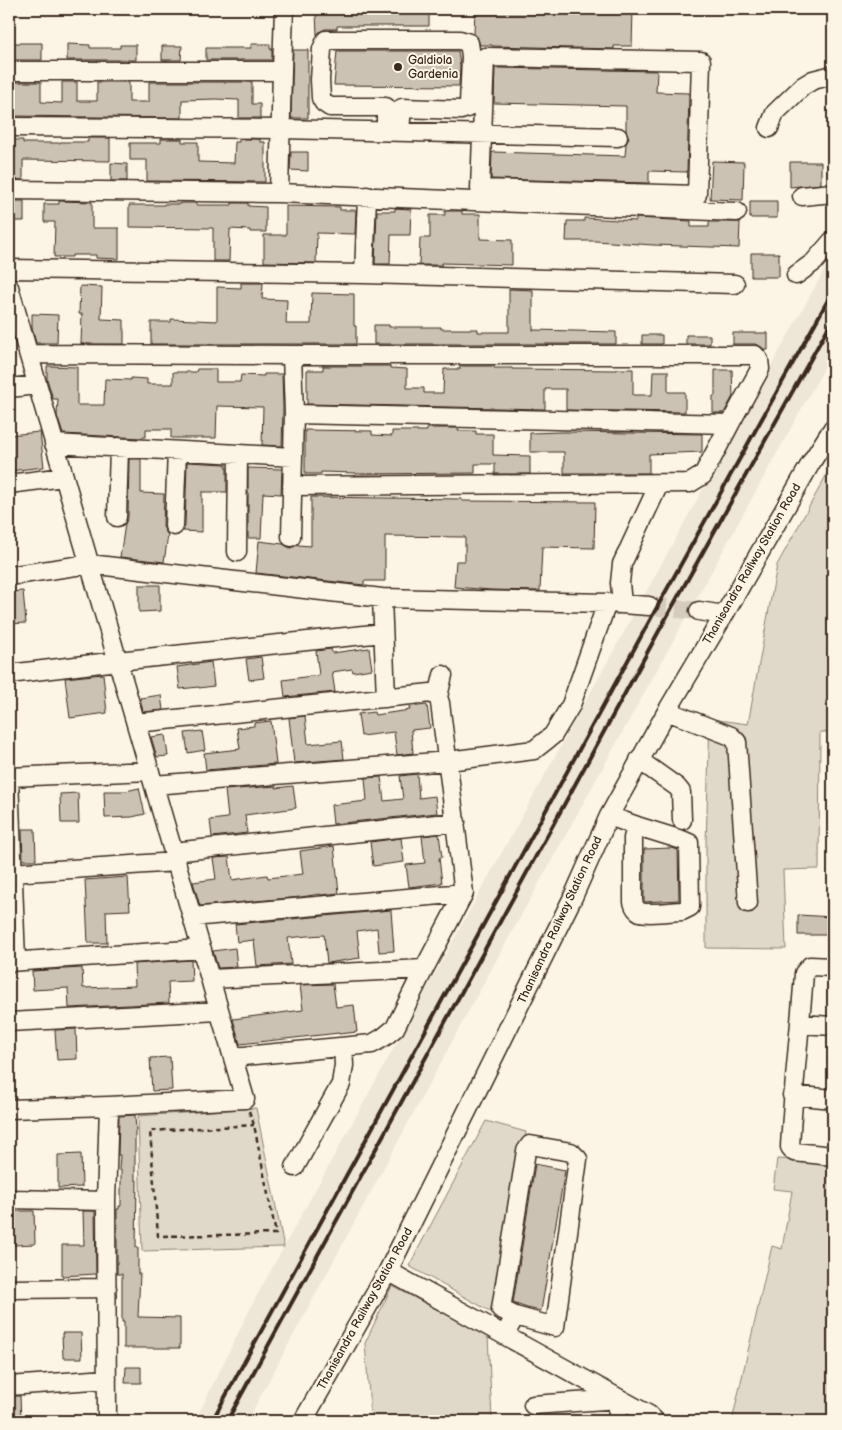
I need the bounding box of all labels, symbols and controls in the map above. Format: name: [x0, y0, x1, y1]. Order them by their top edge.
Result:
place label: Galdiola Gardenia: [408, 53, 458, 82]
marker: Galdiola Gardenia: [392, 61, 404, 73]
street label: Thanisandra Railway Station Road: [700, 481, 804, 647]
street label: Thanisandra Railway Station Road: [514, 834, 606, 1006]
street label: Thanisandra Railway Station Road: [314, 1225, 416, 1393]

